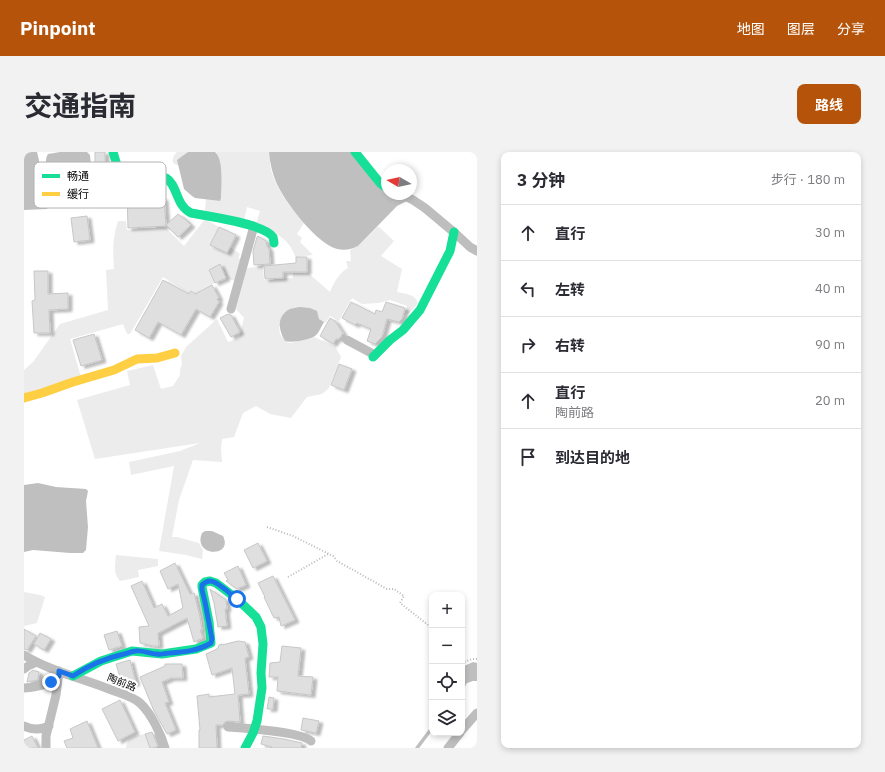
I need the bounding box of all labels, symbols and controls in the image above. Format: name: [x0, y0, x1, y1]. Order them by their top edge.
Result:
text: Pinpoint: [20, 16, 96, 40]
text: 地图: [737, 20, 765, 38]
text: 图层: [787, 20, 815, 38]
text: 分享: [837, 20, 865, 38]
button: 路线: [797, 84, 861, 124]
text: 交通指南: [24, 87, 136, 124]
legend: [34, 162, 166, 208]
north arrow: [381, 164, 417, 200]
text: 畅通: [67, 169, 89, 183]
text: 3 分钟: [517, 169, 565, 191]
text: 步行 · 180 m: [771, 171, 845, 188]
text: 缓行: [67, 187, 89, 201]
icon: ahead: [517, 222, 539, 244]
text: 直行: [555, 224, 585, 243]
text: 30 m: [815, 224, 845, 241]
icon: left: [517, 278, 539, 300]
text: 左转: [555, 280, 585, 299]
text: 40 m: [815, 280, 845, 297]
icon: right: [517, 334, 539, 356]
text: 右转: [555, 336, 585, 355]
text: 90 m: [815, 336, 845, 353]
text: 直行: [555, 383, 585, 402]
icon: ahead: [517, 390, 539, 412]
text: 20 m: [815, 392, 845, 409]
text: 陶前路: [555, 404, 594, 421]
icon: arrive: [517, 446, 539, 468]
text: 到达目的地: [555, 448, 630, 467]
route start: [228, 590, 246, 608]
map controls: [429, 592, 465, 736]
button: +: [429, 592, 465, 628]
button: −: [429, 628, 465, 664]
button: locate: [429, 664, 465, 700]
street label: 陶前路: [105, 671, 138, 694]
route end: [42, 673, 60, 691]
button: layers: [429, 700, 465, 736]

